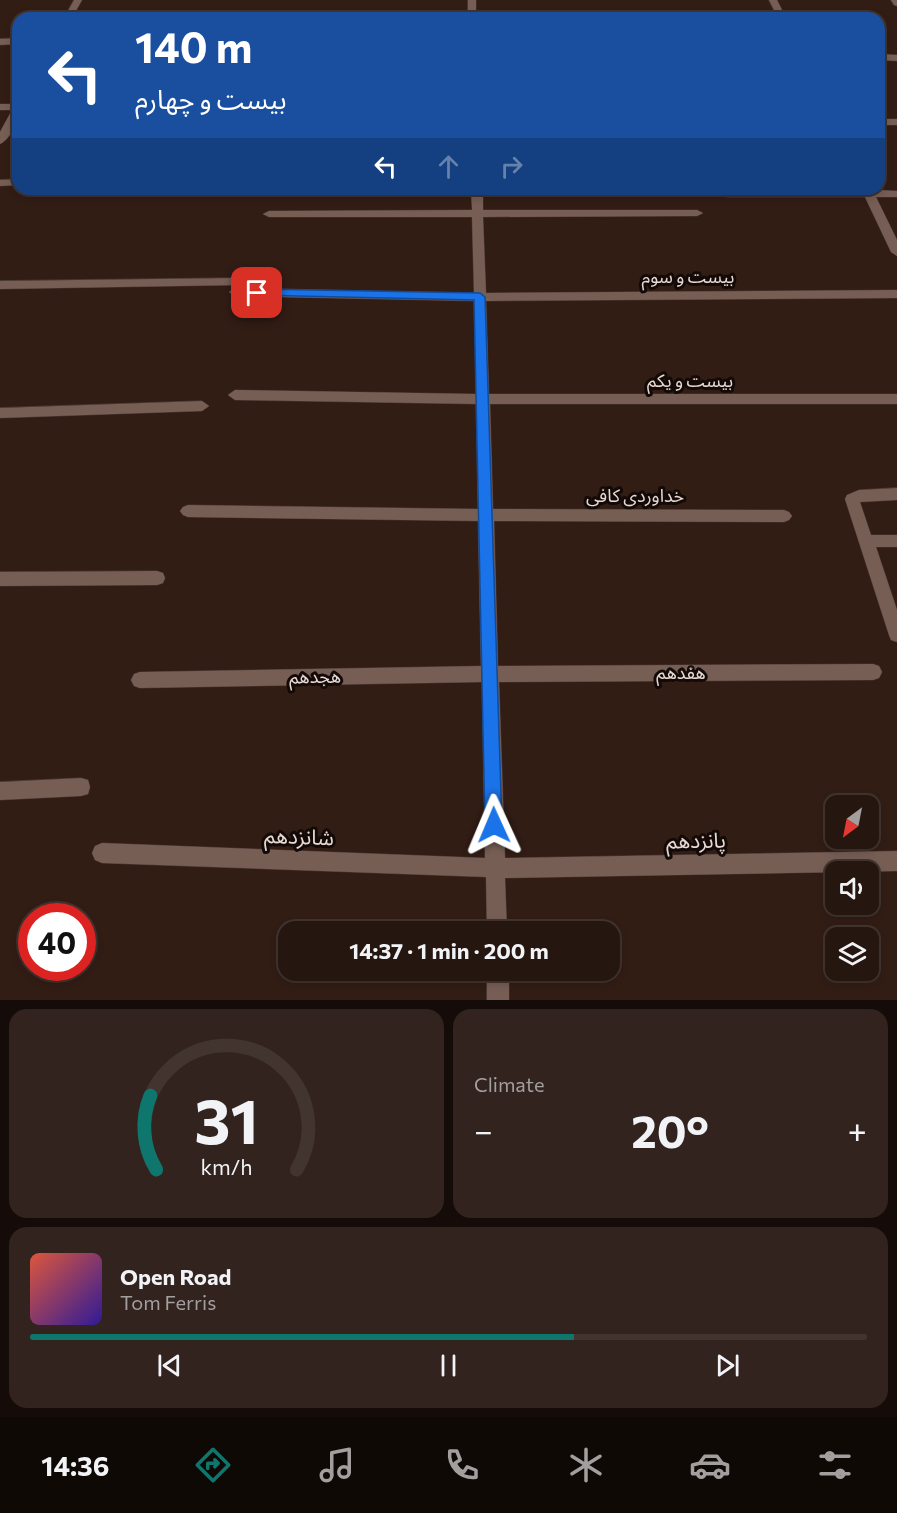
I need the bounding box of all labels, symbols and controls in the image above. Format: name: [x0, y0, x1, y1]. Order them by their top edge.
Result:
text: 140 m: [135, 20, 252, 72]
icon: left: [36, 36, 114, 114]
text: بیست و چهارم: [135, 82, 287, 115]
icon: left: [369, 150, 402, 183]
icon: ahead: [432, 150, 465, 183]
icon: right: [495, 150, 528, 183]
street label: بیست و سوم: [642, 265, 734, 291]
pin: [231, 267, 282, 318]
icon: arrive: [240, 276, 273, 309]
street label: بیست و یکم: [647, 369, 733, 394]
street label: خداوردی کافی: [586, 484, 684, 507]
street label: هفدهم: [656, 661, 706, 686]
street label: هجدهم: [289, 665, 341, 690]
position arrow: [462, 793, 526, 857]
north arrow: [825, 795, 879, 849]
map controls: [825, 795, 879, 981]
street label: شانزدهم: [264, 822, 334, 853]
street label: پانزدهم: [666, 826, 726, 857]
button: sound: [825, 861, 879, 915]
speed limit sign: 40: [18, 903, 96, 981]
button: layers: [825, 927, 879, 981]
text: 14:37 · 1 min · 200 m: [349, 937, 549, 964]
text: Climate: [474, 1072, 544, 1096]
text: 31: [194, 1081, 259, 1157]
text: 20°: [631, 1102, 709, 1157]
text: −: [474, 1109, 493, 1150]
text: +: [848, 1109, 867, 1150]
text: km/h: [200, 1154, 253, 1180]
text: Open Road: [120, 1263, 231, 1290]
text: Tom Ferris: [120, 1290, 216, 1314]
icon: previous: [153, 1349, 186, 1382]
icon: pause: [432, 1349, 465, 1382]
icon: next: [711, 1349, 744, 1382]
icon: directions: [192, 1444, 234, 1486]
icon: music: [316, 1444, 358, 1486]
icon: phone: [441, 1444, 483, 1486]
icon: climate: [565, 1444, 607, 1486]
icon: car: [689, 1444, 731, 1486]
icon: filters: [814, 1444, 856, 1486]
text: 14:36: [41, 1449, 110, 1482]

